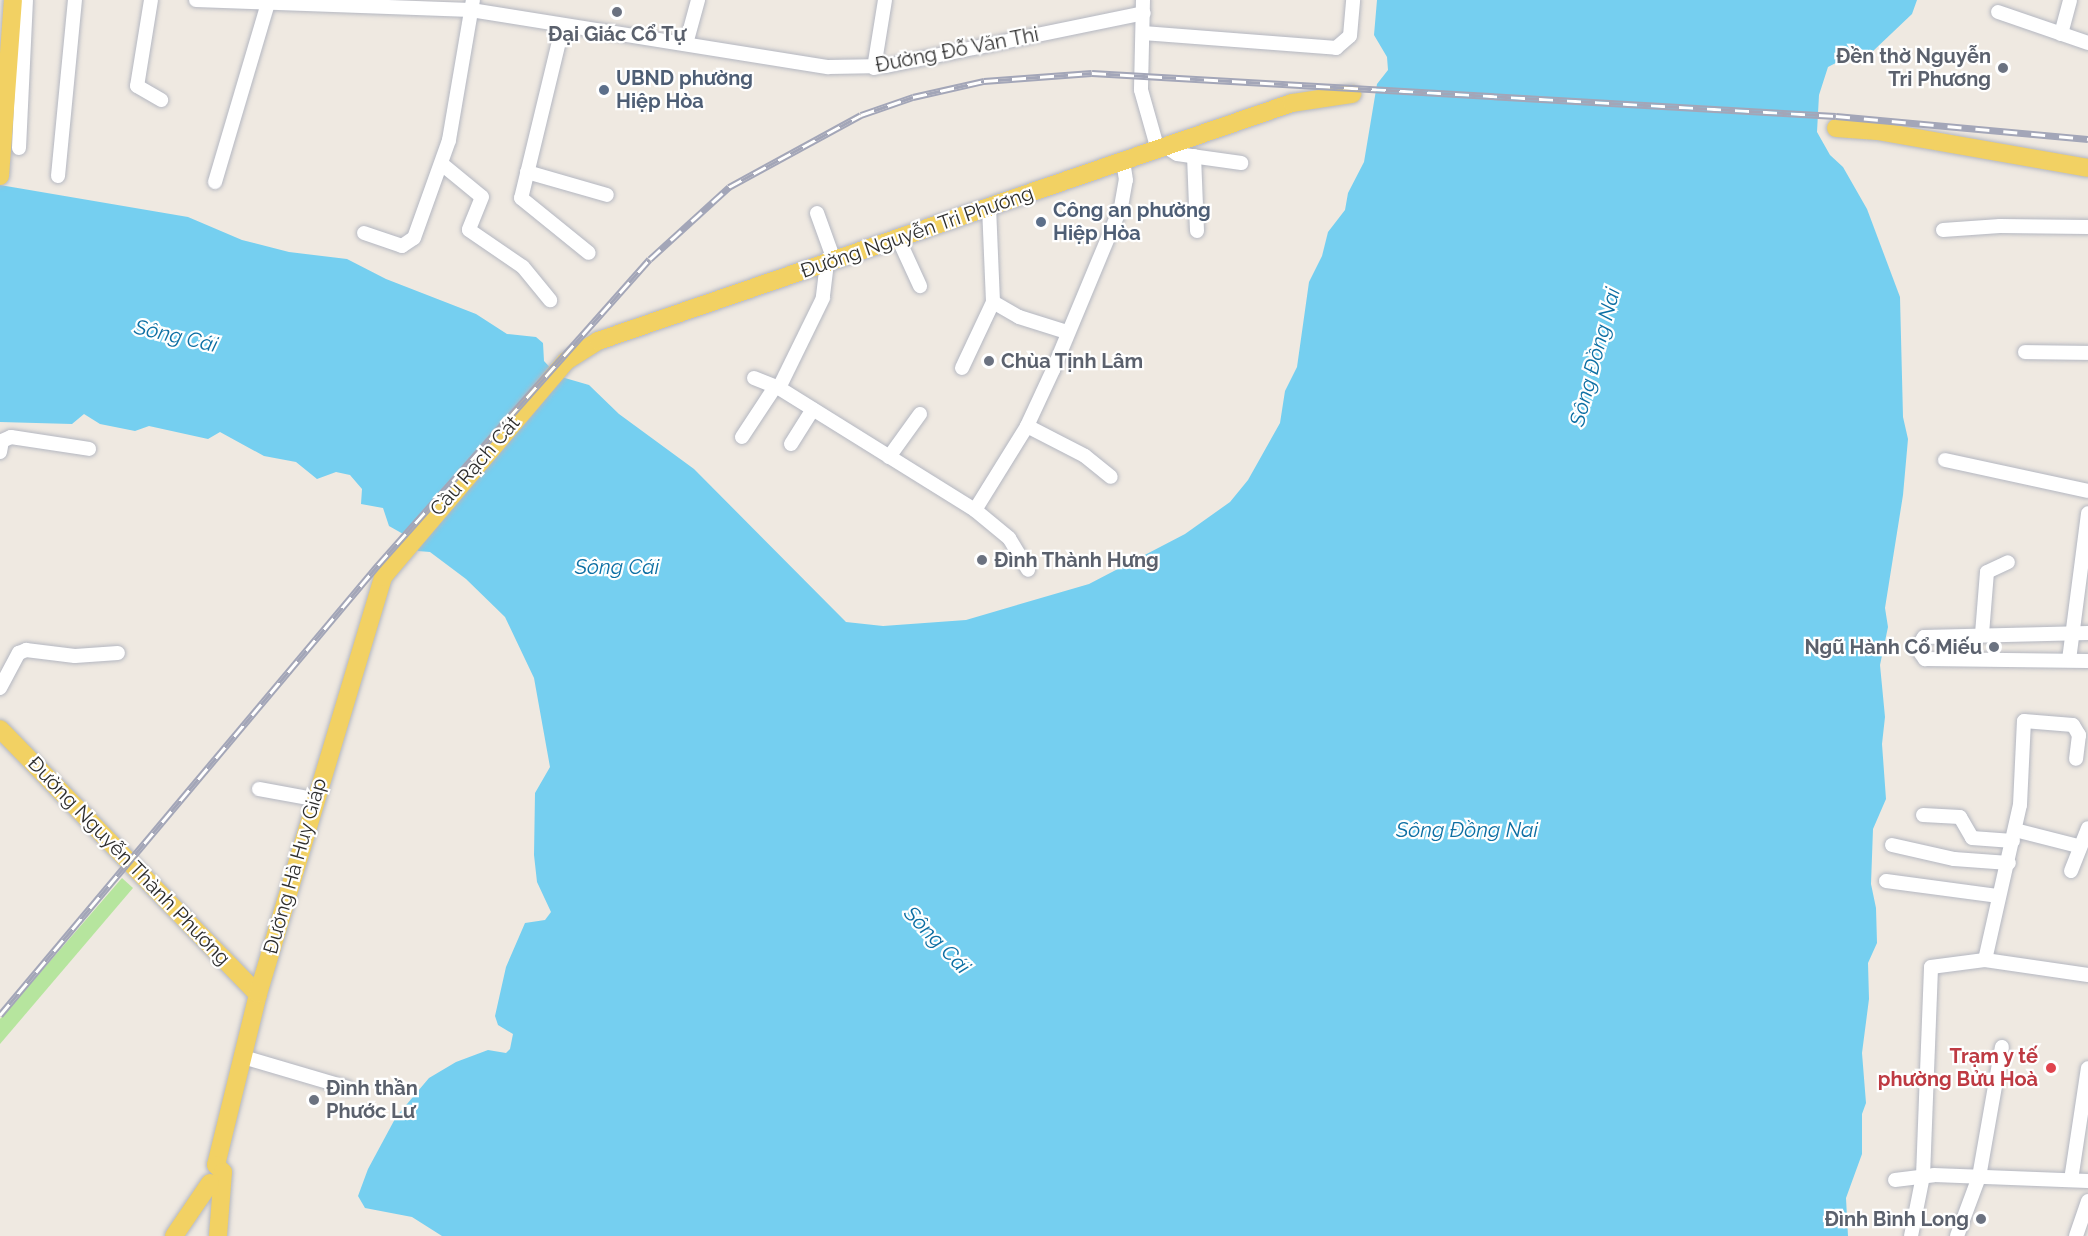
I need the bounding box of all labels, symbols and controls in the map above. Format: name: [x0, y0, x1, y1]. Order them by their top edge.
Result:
marker: Đại Giác Cổ Tự: [610, 5, 624, 19]
place label: Đại Giác Cổ Tự: [548, 22, 686, 46]
street label: Đường Đỗ Văn Thi: [873, 22, 1041, 78]
place label: Đền thờ Nguyễn Tri Phương: [1836, 45, 1991, 92]
marker: Đền thờ Nguyễn Tri Phương: [1996, 61, 2010, 75]
place label: UBND phường Hiệp Hòa: [616, 66, 753, 113]
marker: UBND phường Hiệp Hòa: [597, 83, 611, 97]
street label: Đường Nguyễn Tri Phương: [797, 181, 1037, 283]
place label: Công an phường Hiệp Hòa: [1053, 198, 1211, 245]
marker: Công an phường Hiệp Hòa: [1034, 215, 1048, 229]
water label: Sông Đồng Nai: [1564, 285, 1626, 429]
water label: Sông Cái: [132, 314, 220, 358]
place label: Chùa Tịnh Lâm: [1001, 349, 1144, 373]
marker: Chùa Tịnh Lâm: [982, 354, 996, 368]
street label: Cầu Rạch Cát: [425, 411, 525, 521]
place label: Đình Thành Hưng: [994, 548, 1159, 572]
marker: Đình Thành Hưng: [975, 553, 989, 567]
water label: Sông Cái: [575, 554, 659, 580]
place label: Ngũ Hành Cổ Miếu: [1804, 635, 1982, 659]
marker: Ngũ Hành Cổ Miếu: [1987, 640, 2001, 654]
street label: Đường Nguyễn Thành Phương: [23, 751, 235, 971]
street label: Đường Hà Huy Giáp: [258, 775, 332, 957]
water label: Sông Đồng Nai: [1396, 817, 1538, 843]
water label: Sông Cái: [899, 901, 975, 979]
place label: Trạm y tế phường Bửu Hoà: [1878, 1044, 2038, 1091]
marker: Trạm y tế phường Bửu Hoà: [2042, 1059, 2060, 1077]
place label: Đình thần Phước Lư: [326, 1076, 418, 1123]
marker: Đình thần Phước Lư: [307, 1093, 321, 1107]
place label: Đình Bình Long: [1824, 1207, 1969, 1231]
marker: Đình Bình Long: [1974, 1212, 1988, 1226]

